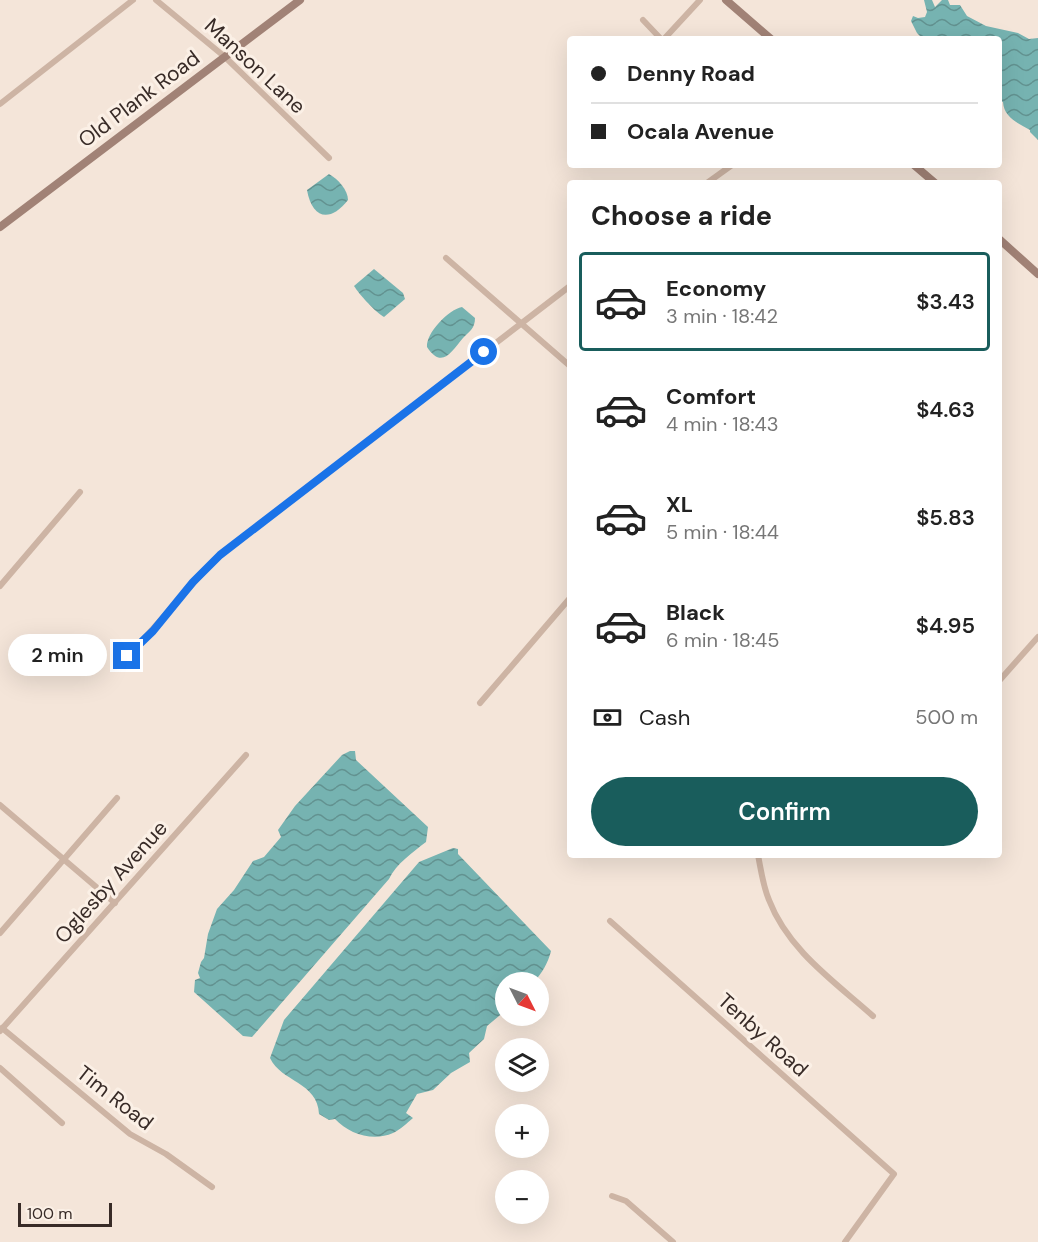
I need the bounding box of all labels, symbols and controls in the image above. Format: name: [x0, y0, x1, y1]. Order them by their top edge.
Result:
street label: Manson Lane: [199, 12, 311, 120]
street label: Old Plank Road: [73, 44, 205, 154]
text: Denny Road: [627, 59, 755, 88]
text: Ocala Avenue: [627, 117, 774, 146]
text: Choose a ride: [591, 198, 772, 233]
text: Economy: [666, 274, 766, 303]
icon: car: [594, 275, 648, 329]
text: $3.43: [916, 287, 975, 316]
text: 3 min · 18:42: [666, 303, 778, 329]
route start: [470, 338, 497, 365]
text: Comfort: [666, 382, 756, 411]
icon: car: [594, 383, 648, 437]
text: $4.63: [916, 395, 975, 424]
text: 4 min · 18:43: [666, 411, 779, 437]
text: XL: [666, 490, 693, 519]
icon: car: [594, 491, 648, 545]
text: $5.83: [916, 503, 975, 532]
text: 5 min · 18:44: [666, 519, 779, 545]
text: Black: [666, 598, 725, 627]
icon: car: [594, 599, 648, 653]
text: $4.95: [916, 611, 975, 640]
text: 6 min · 18:45: [666, 627, 779, 653]
callout: 2 min: [7, 635, 106, 677]
text: 2 min: [31, 642, 84, 668]
route end: [113, 642, 140, 669]
icon: cash: [591, 701, 624, 734]
text: Cash: [639, 703, 690, 732]
text: 500 m: [915, 704, 978, 730]
button: Confirm: [591, 777, 978, 846]
street label: Oglesby Avenue: [48, 815, 174, 949]
north arrow: [495, 972, 549, 1026]
map controls: [495, 972, 549, 1224]
street label: Tenby Road: [712, 987, 814, 1083]
button: layers: [495, 1038, 549, 1092]
street label: Tim Road: [71, 1059, 159, 1137]
button: +: [495, 1104, 549, 1158]
button: −: [495, 1170, 549, 1224]
scale bar: [18, 1200, 112, 1228]
text: 100 m: [27, 1203, 72, 1224]

